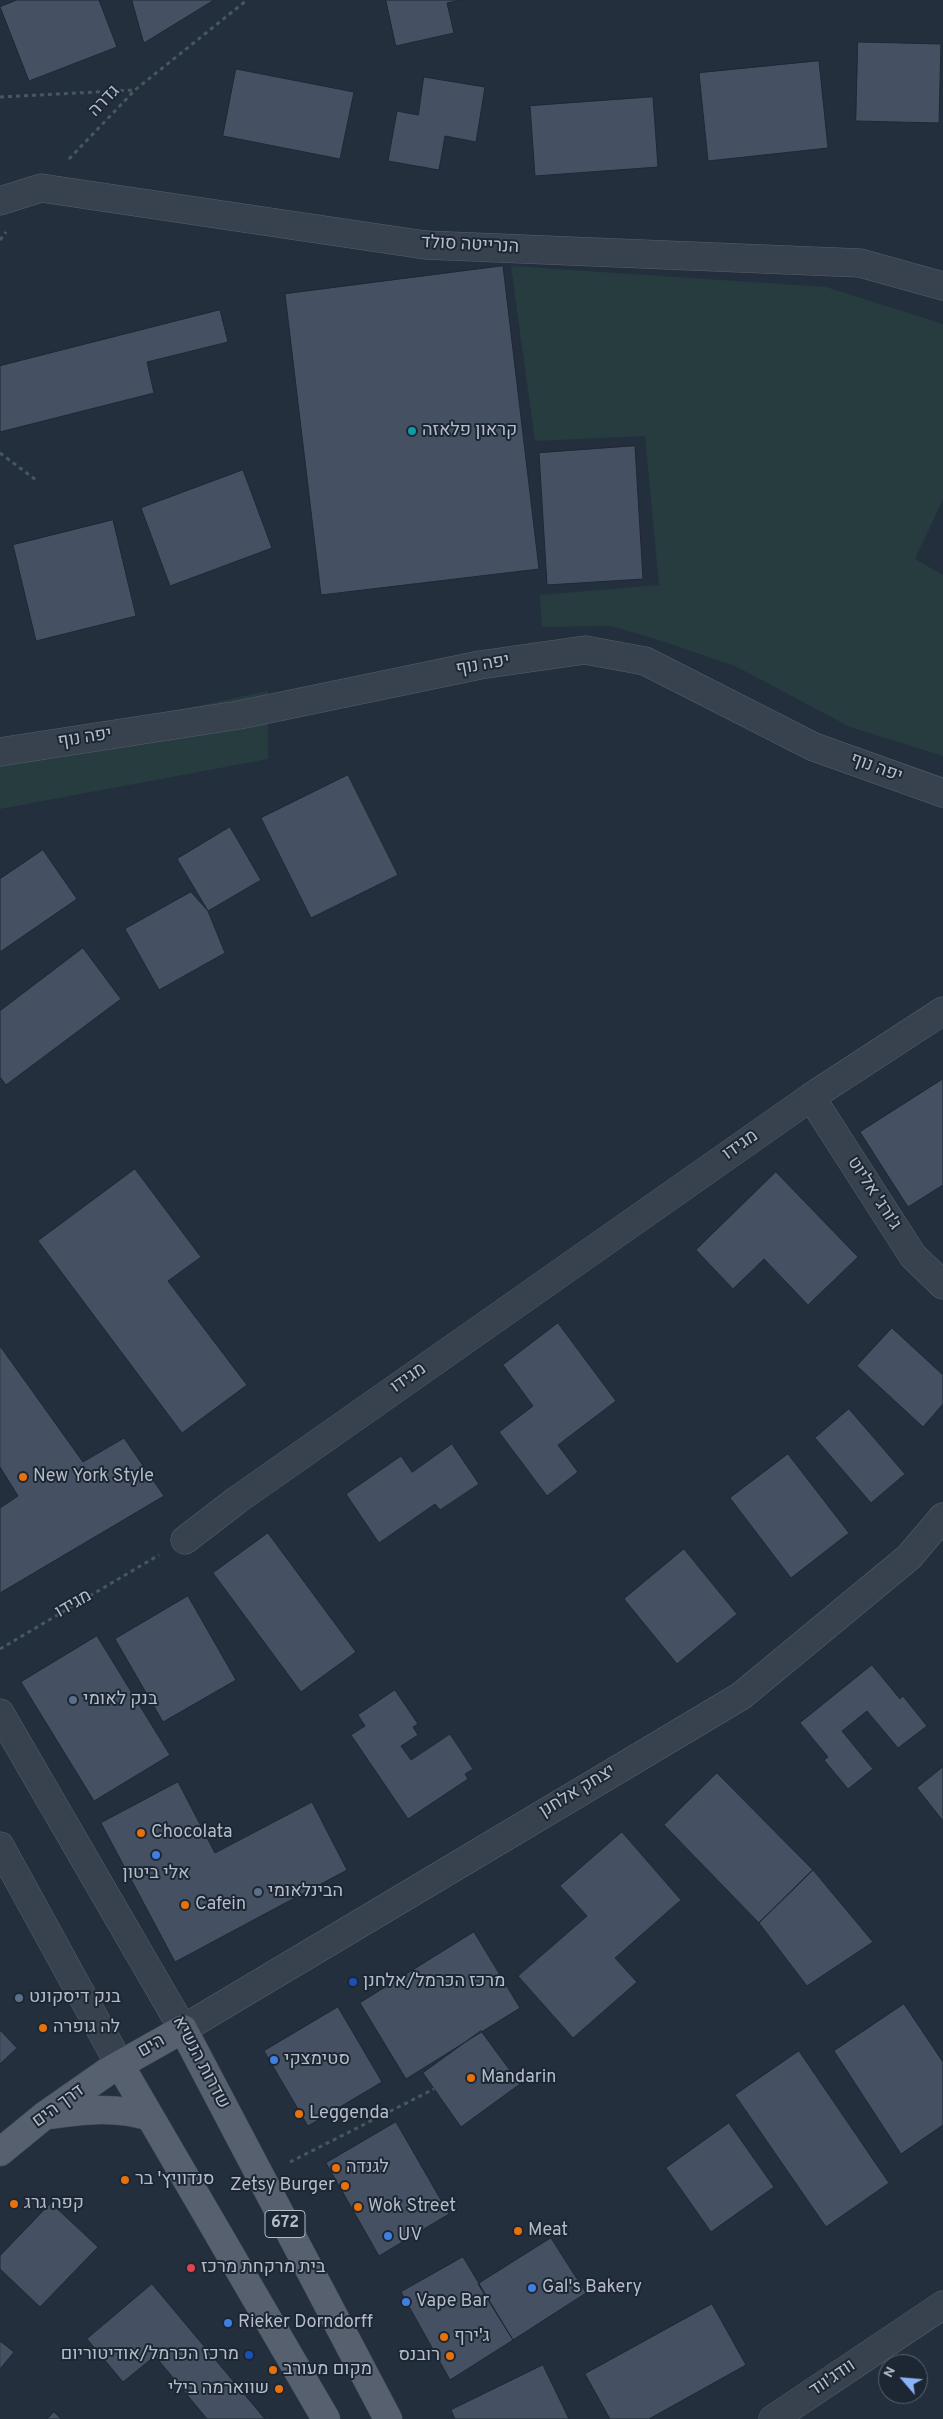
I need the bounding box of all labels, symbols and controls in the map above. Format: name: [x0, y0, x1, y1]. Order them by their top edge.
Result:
street label: גדרה: [85, 82, 125, 122]
street label: הנרייטה סולד: [420, 233, 520, 259]
place label: קראון פלאזה: [422, 420, 517, 442]
marker: קראון פלאזה: [406, 425, 418, 437]
street label: יפה נוף: [455, 651, 511, 681]
street label: יפה נוף: [57, 724, 113, 754]
street label: יפה נוף: [847, 750, 905, 788]
street label: מגידו: [719, 1126, 763, 1166]
street label: ג'ורג' אליוט: [841, 1153, 905, 1235]
street label: מגידו: [387, 1359, 431, 1399]
place label: New York Style: [33, 1466, 154, 1488]
marker: New York Style: [17, 1471, 29, 1483]
street label: מגידו: [52, 1586, 96, 1624]
place label: בנק לאומי: [83, 1689, 157, 1711]
marker: בנק לאומי: [67, 1694, 79, 1706]
street label: יצחק אלחנן: [536, 1761, 620, 1823]
place label: Chocolata: [151, 1822, 233, 1844]
marker: Chocolata: [135, 1827, 147, 1839]
marker: אלי ביטון: [150, 1849, 162, 1861]
place label: אלי ביטון: [123, 1863, 189, 1885]
place label: הבינלאומי: [268, 1881, 343, 1903]
marker: הבינלאומי: [252, 1886, 264, 1898]
place label: Cafein: [195, 1894, 246, 1916]
marker: Cafein: [179, 1899, 191, 1911]
place label: מרכז הכרמל/אלחנן: [363, 1971, 506, 1993]
marker: מרכז הכרמל/אלחנן: [347, 1976, 359, 1988]
place label: בנק דיסקונט: [29, 1987, 121, 2009]
marker: בנק דיסקונט: [13, 1992, 25, 2004]
street label: שדרות הנשיא: [167, 2013, 233, 2113]
place label: לה גופרה: [53, 2017, 120, 2039]
marker: לה גופרה: [37, 2022, 49, 2034]
street label: הים: [135, 2031, 169, 2063]
place label: סטימצקי: [284, 2049, 350, 2071]
marker: סטימצקי: [268, 2054, 280, 2066]
place label: Mandarin: [481, 2067, 556, 2089]
marker: Mandarin: [465, 2072, 477, 2084]
street label: דרך הים: [29, 2081, 89, 2133]
place label: Leggenda: [309, 2103, 389, 2125]
marker: Leggenda: [293, 2108, 305, 2120]
place label: לגנדה: [346, 2157, 389, 2179]
marker: לגנדה: [330, 2162, 342, 2174]
place label: סנדוויץ' בר: [135, 2169, 214, 2191]
marker: סנדוויץ' בר: [119, 2174, 131, 2186]
place label: Zetsy Burger: [230, 2175, 335, 2197]
marker: Zetsy Burger: [339, 2180, 351, 2192]
place label: קפה גרג: [24, 2193, 84, 2215]
place label: Wok Street: [368, 2196, 456, 2218]
marker: קפה גרג: [8, 2198, 20, 2210]
marker: Wok Street: [352, 2201, 364, 2213]
road number: 672: [265, 2210, 305, 2238]
place label: Meat: [528, 2220, 568, 2242]
place label: UV: [398, 2225, 422, 2247]
marker: Meat: [512, 2225, 524, 2237]
marker: UV: [382, 2230, 394, 2242]
place label: בית מרקחת מרכז: [201, 2257, 326, 2279]
marker: בית מרקחת מרכז: [185, 2262, 197, 2274]
place label: Gal's Bakery: [542, 2277, 642, 2299]
marker: Gal's Bakery: [526, 2282, 538, 2294]
place label: Vape Bar: [416, 2291, 489, 2313]
marker: Vape Bar: [400, 2296, 412, 2308]
place label: Rieker Dorndorff: [238, 2312, 373, 2334]
marker: Rieker Dorndorff: [222, 2317, 234, 2329]
place label: ג'ירף: [454, 2326, 490, 2348]
marker: ג'ירף: [438, 2331, 450, 2343]
place label: מרכז הכרמל/אודיטוריום: [61, 2344, 239, 2366]
place label: רובנס: [398, 2345, 440, 2367]
marker: מרכז הכרמל/אודיטוריום: [243, 2349, 255, 2361]
marker: רובנס: [444, 2350, 456, 2362]
north arrow: [878, 2354, 928, 2404]
street label: וודג'ווד: [806, 2356, 860, 2402]
place label: מקום מעורב: [283, 2359, 372, 2381]
marker: מקום מעורב: [267, 2364, 279, 2376]
text: N: [880, 2364, 900, 2381]
place label: שווארמה בילי: [168, 2378, 269, 2400]
marker: שווארמה בילי: [273, 2383, 285, 2395]

